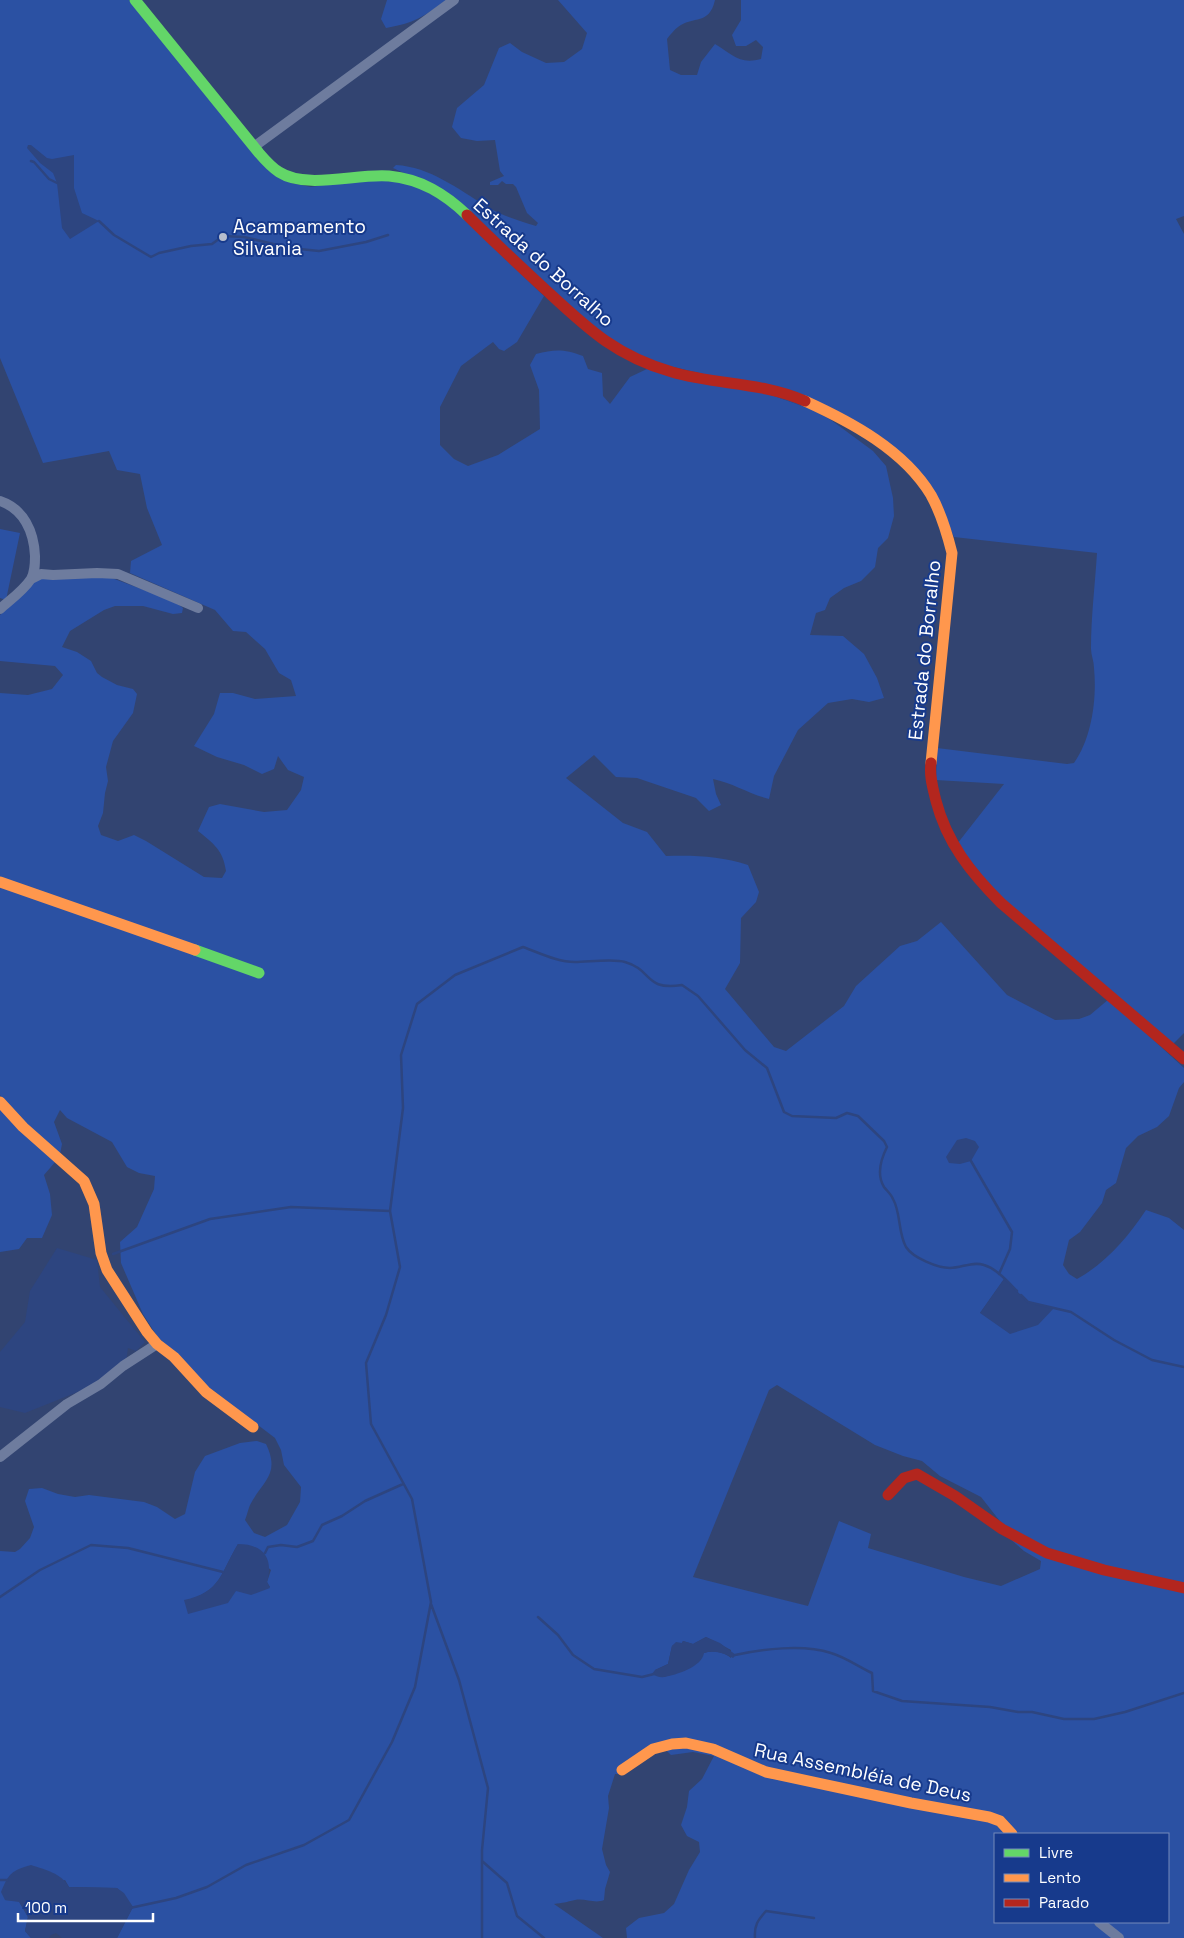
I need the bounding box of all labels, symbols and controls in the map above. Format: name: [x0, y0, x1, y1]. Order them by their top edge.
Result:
street label: Estrada do Borralho: [468, 193, 619, 332]
place label: Acampamento Silvania: [233, 214, 366, 261]
marker: Acampamento Silvania: [217, 231, 229, 243]
street label: Estrada do Borralho: [903, 559, 946, 741]
street label: Rua Assembléia de Deus: [752, 1737, 974, 1808]
legend: [994, 1833, 1169, 1923]
text: Livre: [1039, 1843, 1073, 1862]
text: Lento: [1039, 1868, 1081, 1887]
scale bar: [18, 1890, 152, 1922]
text: Parado: [1039, 1893, 1089, 1912]
text: 100 m: [25, 1898, 67, 1917]

